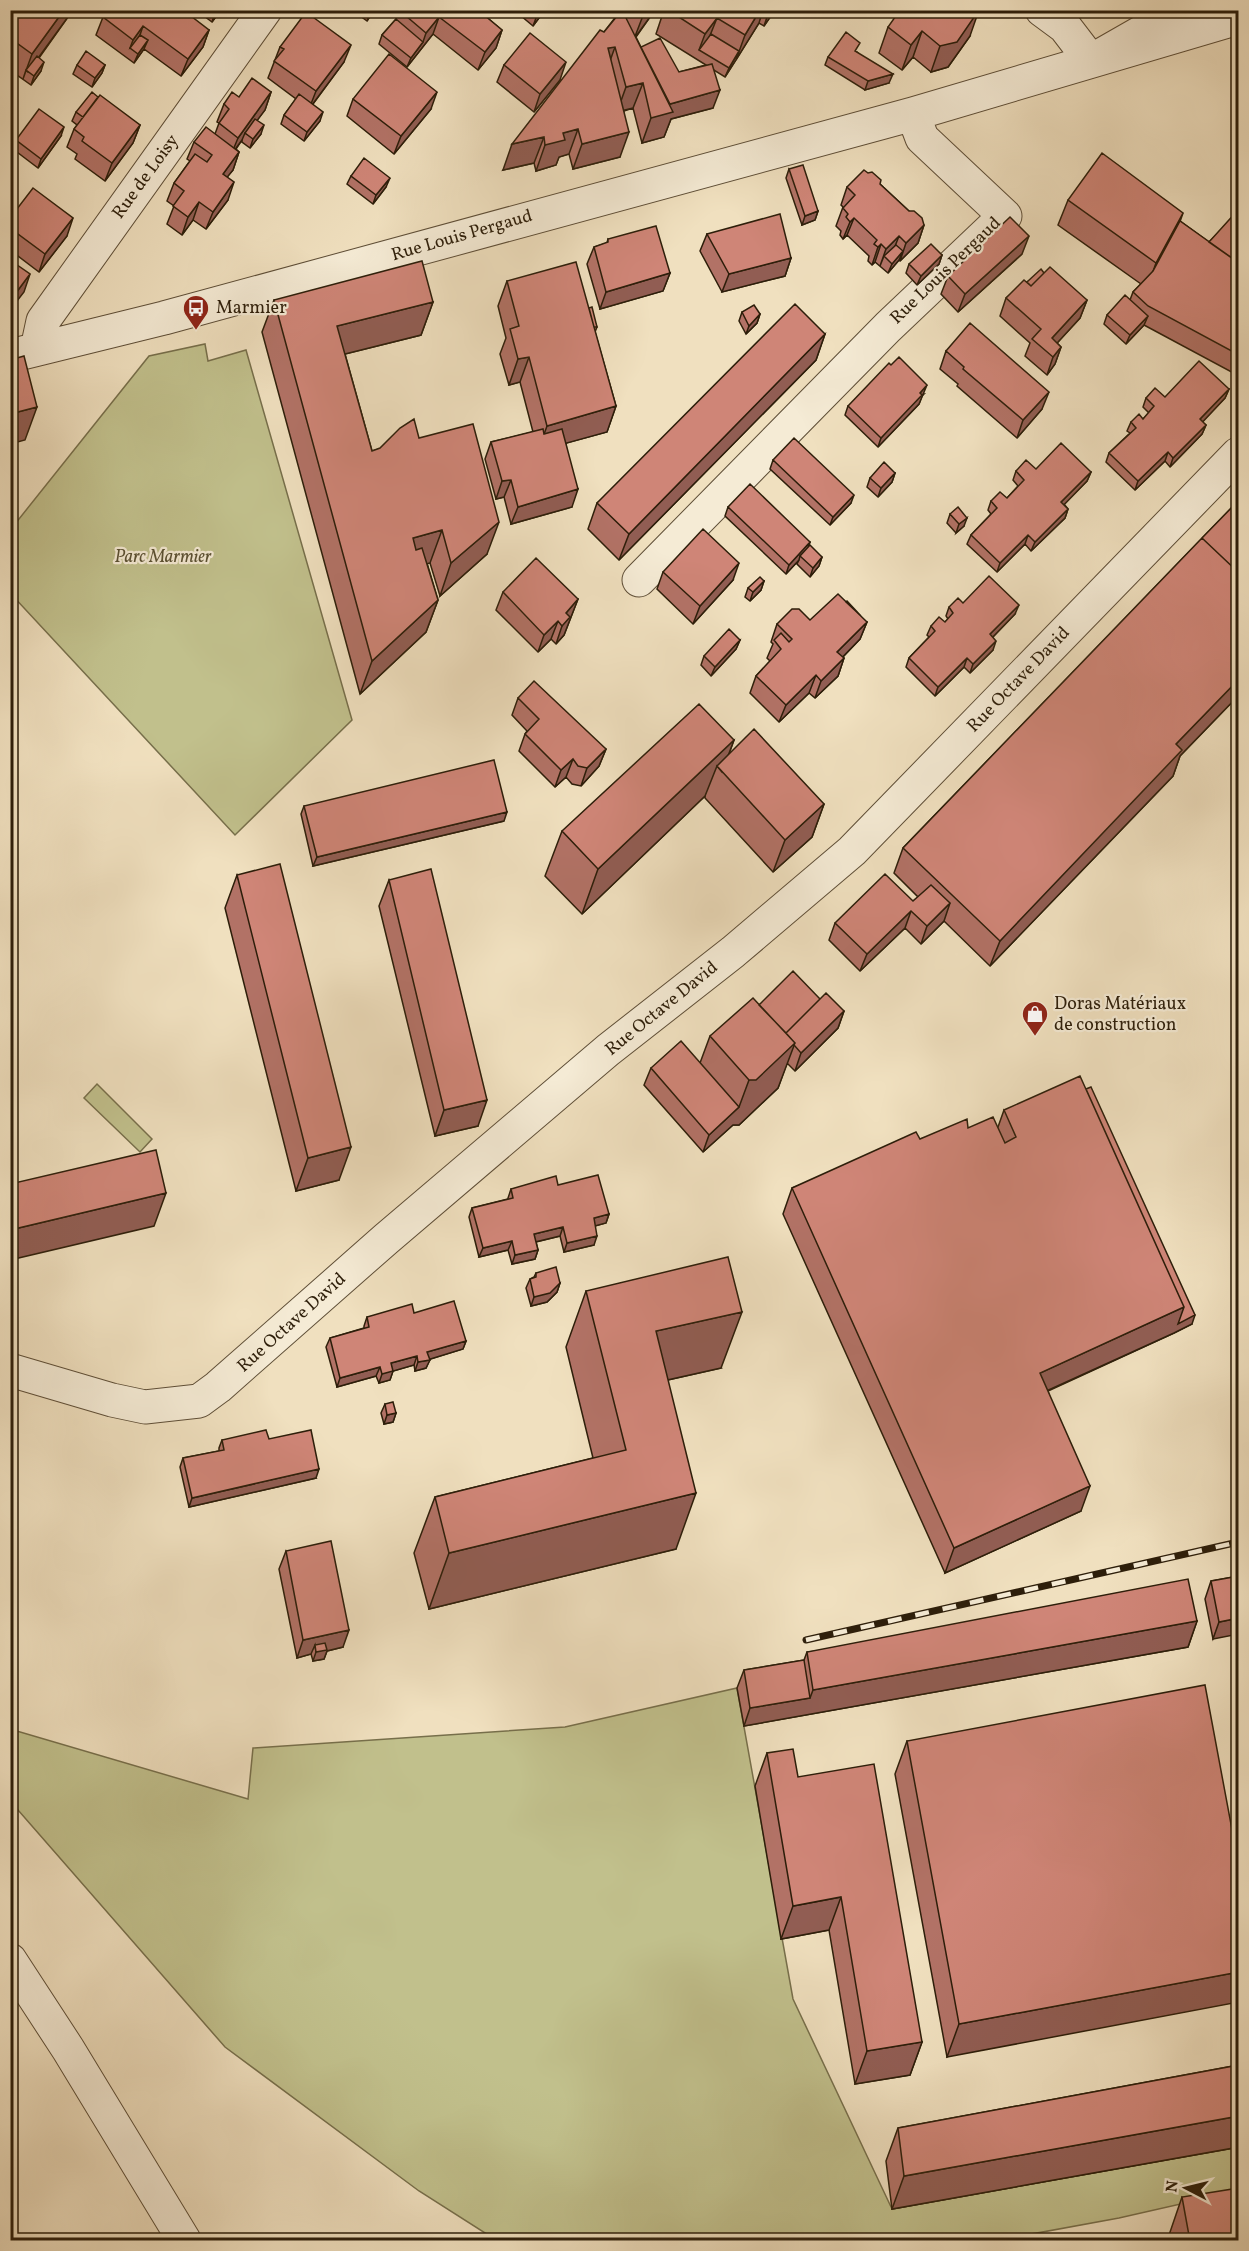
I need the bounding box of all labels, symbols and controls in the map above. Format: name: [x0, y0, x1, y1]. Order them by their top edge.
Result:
street label: Rue de Loisy: [107, 129, 185, 224]
street label: Rue Louis Pergaud: [388, 204, 536, 268]
street label: Rue Louis Pergaud: [885, 211, 1007, 331]
bus stop icon: Marmier: [181, 293, 211, 331]
place label: Marmier: [216, 296, 287, 321]
park label: Parc Marmier: [114, 545, 212, 570]
street label: Rue Octave David: [962, 621, 1076, 739]
street label: Rue Octave David: [600, 956, 724, 1062]
place label: Doras Matériaux de construction: [1054, 992, 1186, 1038]
shop icon: Doras Matériaux de construction: [1020, 999, 1050, 1037]
street label: Rue Octave David: [232, 1267, 352, 1379]
north arrow: [1156, 2158, 1216, 2218]
text: N: [1161, 2179, 1185, 2194]

